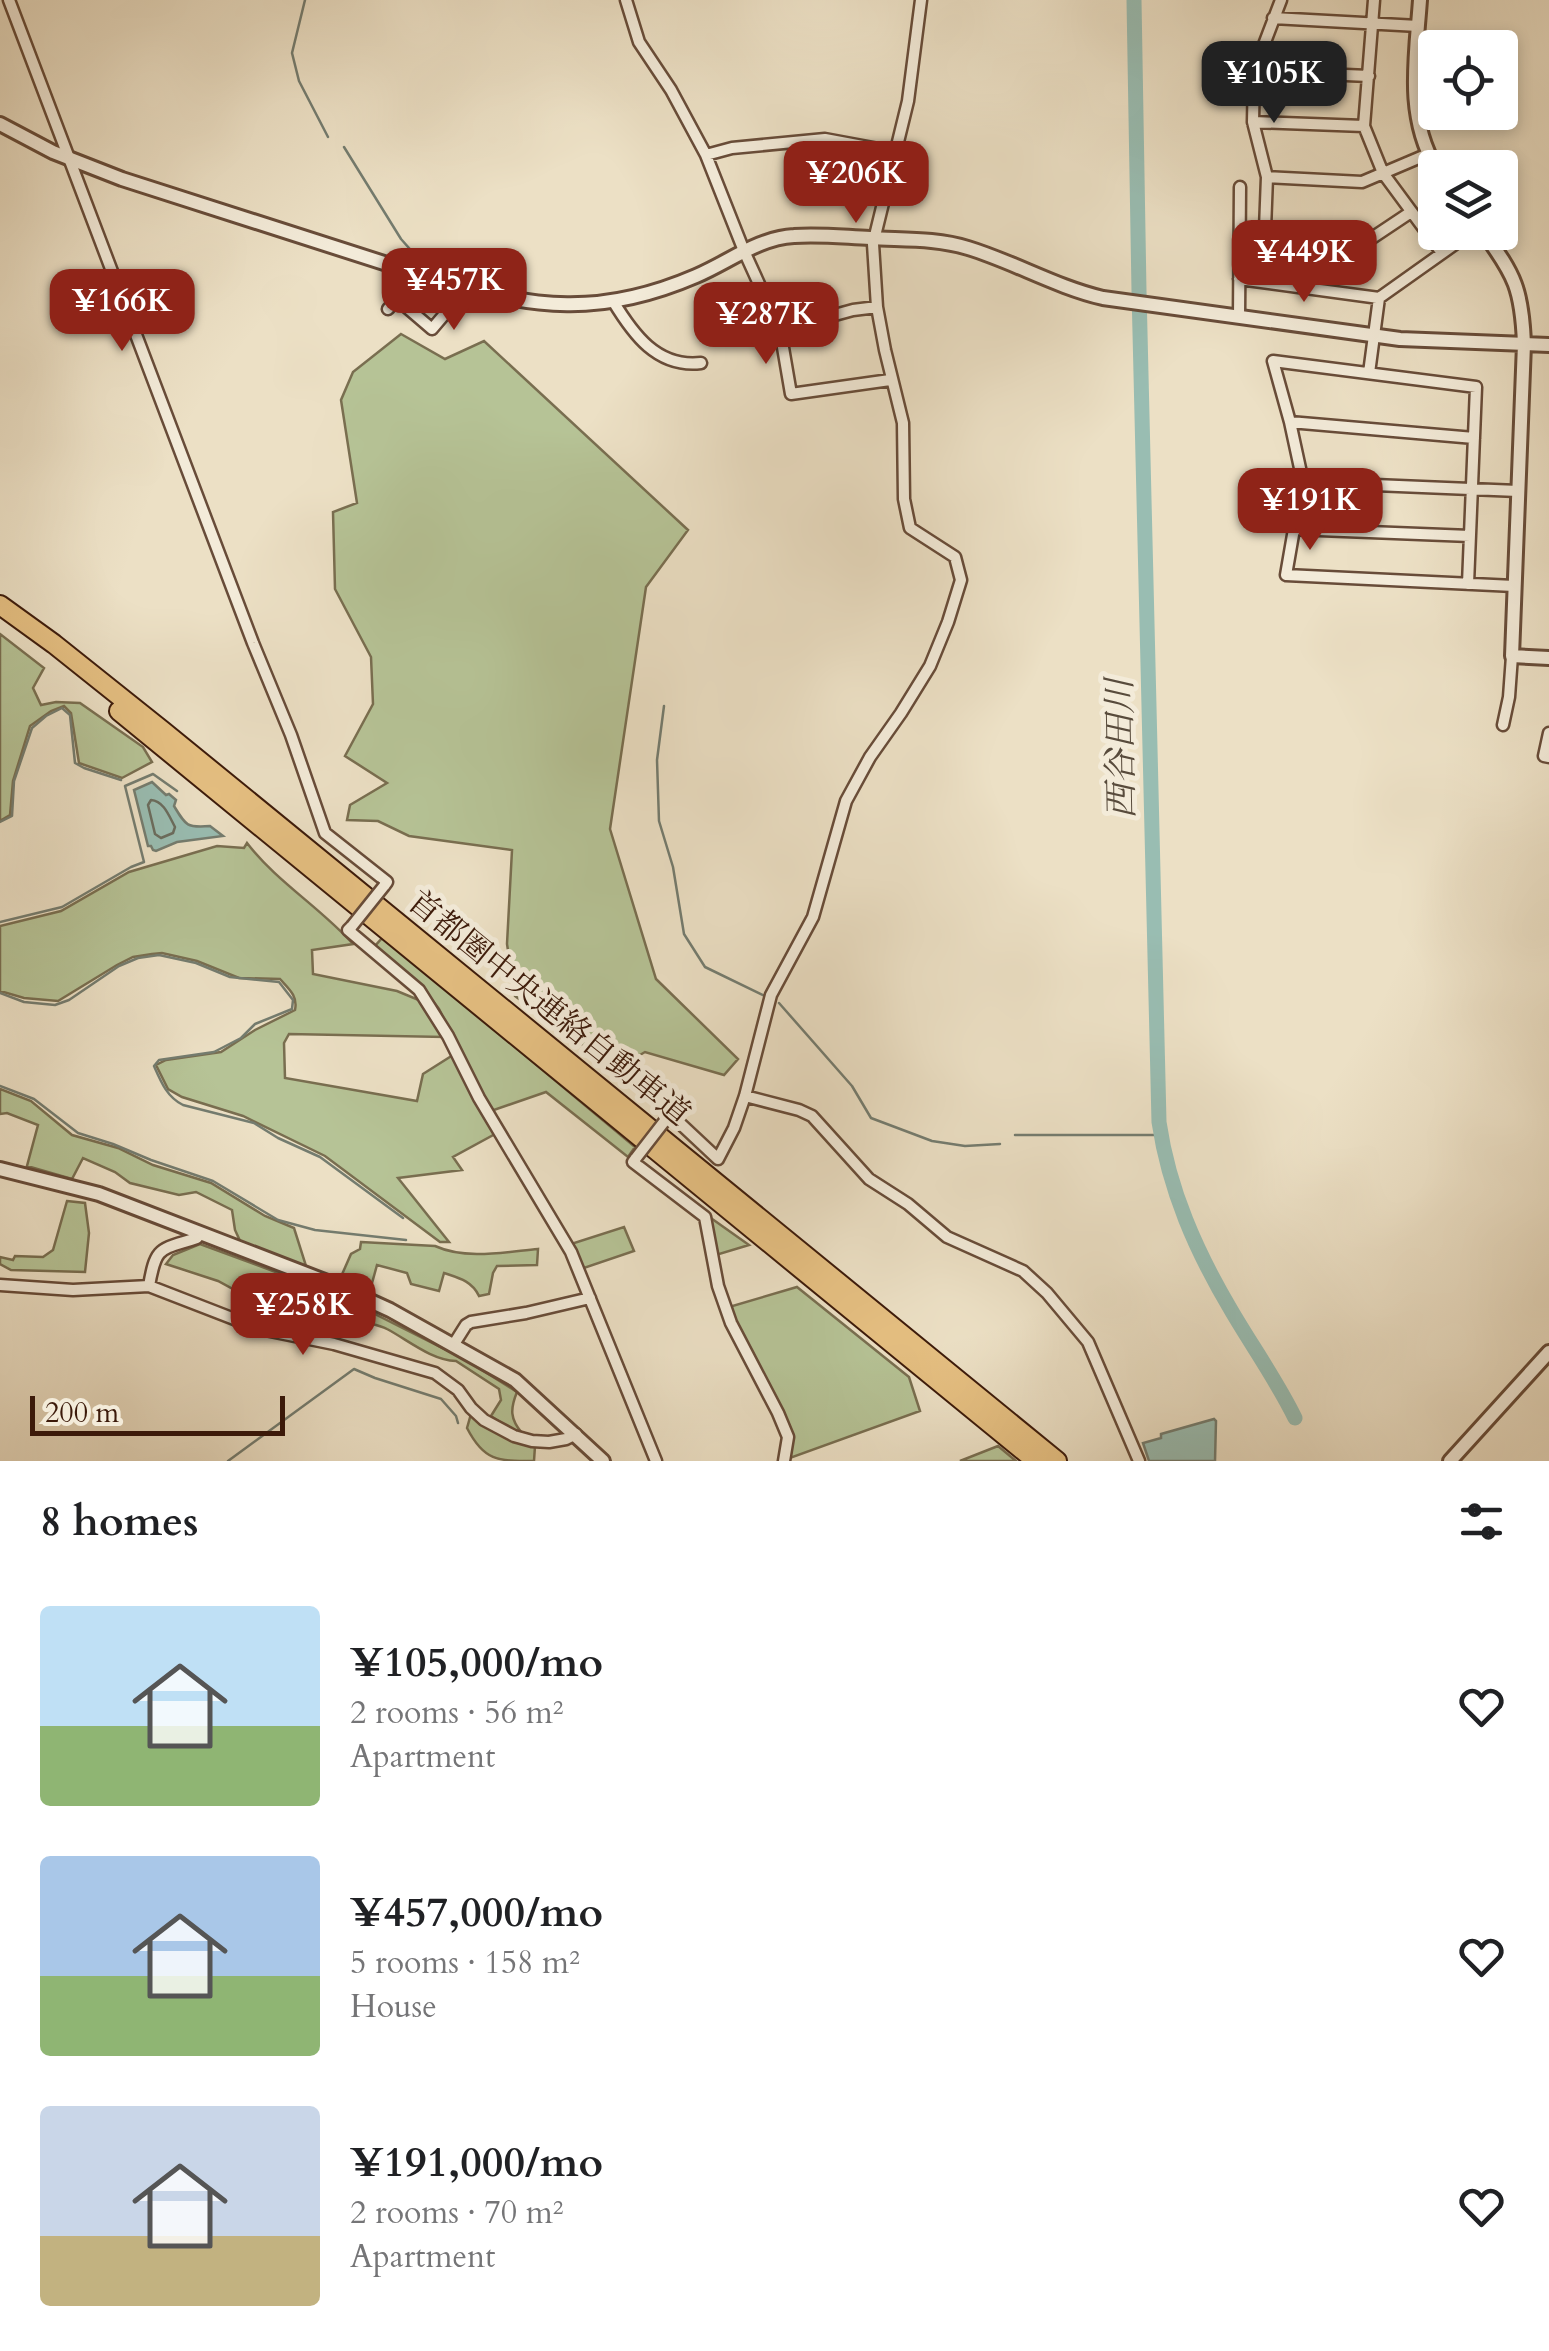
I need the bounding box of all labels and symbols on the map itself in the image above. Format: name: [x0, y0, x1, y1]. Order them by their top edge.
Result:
pin: ¥105K: [1204, 41, 1344, 126]
pin: ¥206K: [786, 141, 926, 226]
pin: ¥449K: [1234, 220, 1374, 305]
pin: ¥457K: [384, 248, 524, 333]
pin: ¥166K: [52, 269, 192, 354]
pin: ¥287K: [696, 282, 836, 367]
pin: ¥191K: [1240, 468, 1380, 553]
water label: 西谷田川: [1096, 675, 1146, 819]
street label: 首都圏中央連絡自動車道: [398, 880, 700, 1136]
pin: ¥258K: [233, 1273, 373, 1358]
scale bar: [30, 1391, 285, 1436]

